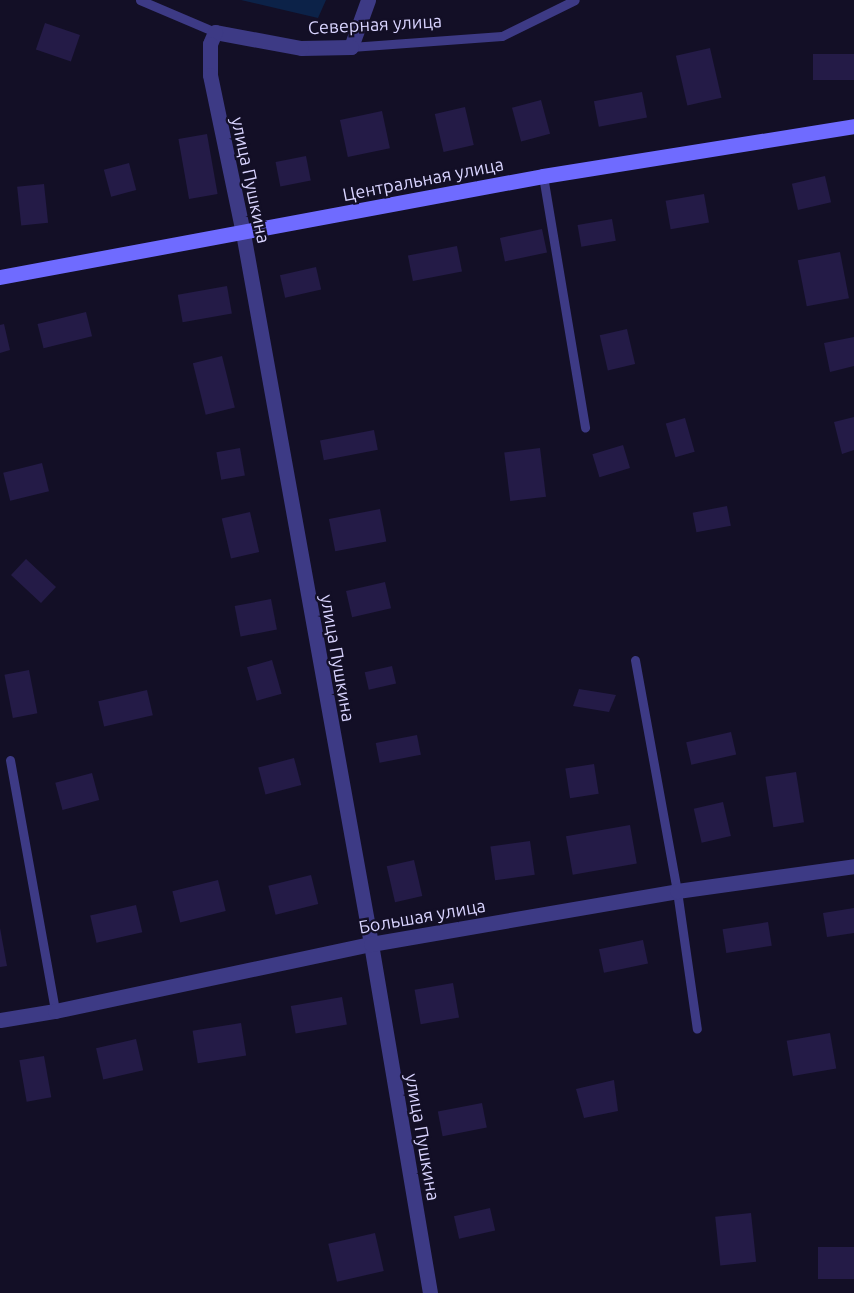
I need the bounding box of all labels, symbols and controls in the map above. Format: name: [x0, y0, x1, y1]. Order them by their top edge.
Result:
street label: Северная улица: [307, 10, 443, 38]
street label: улица Пушкина: [227, 115, 275, 245]
street label: Центральная улица: [341, 153, 505, 205]
street label: улица Пушкина: [316, 593, 360, 723]
street label: Большая улица: [357, 894, 487, 938]
street label: улица Пушкина: [401, 1072, 445, 1202]

